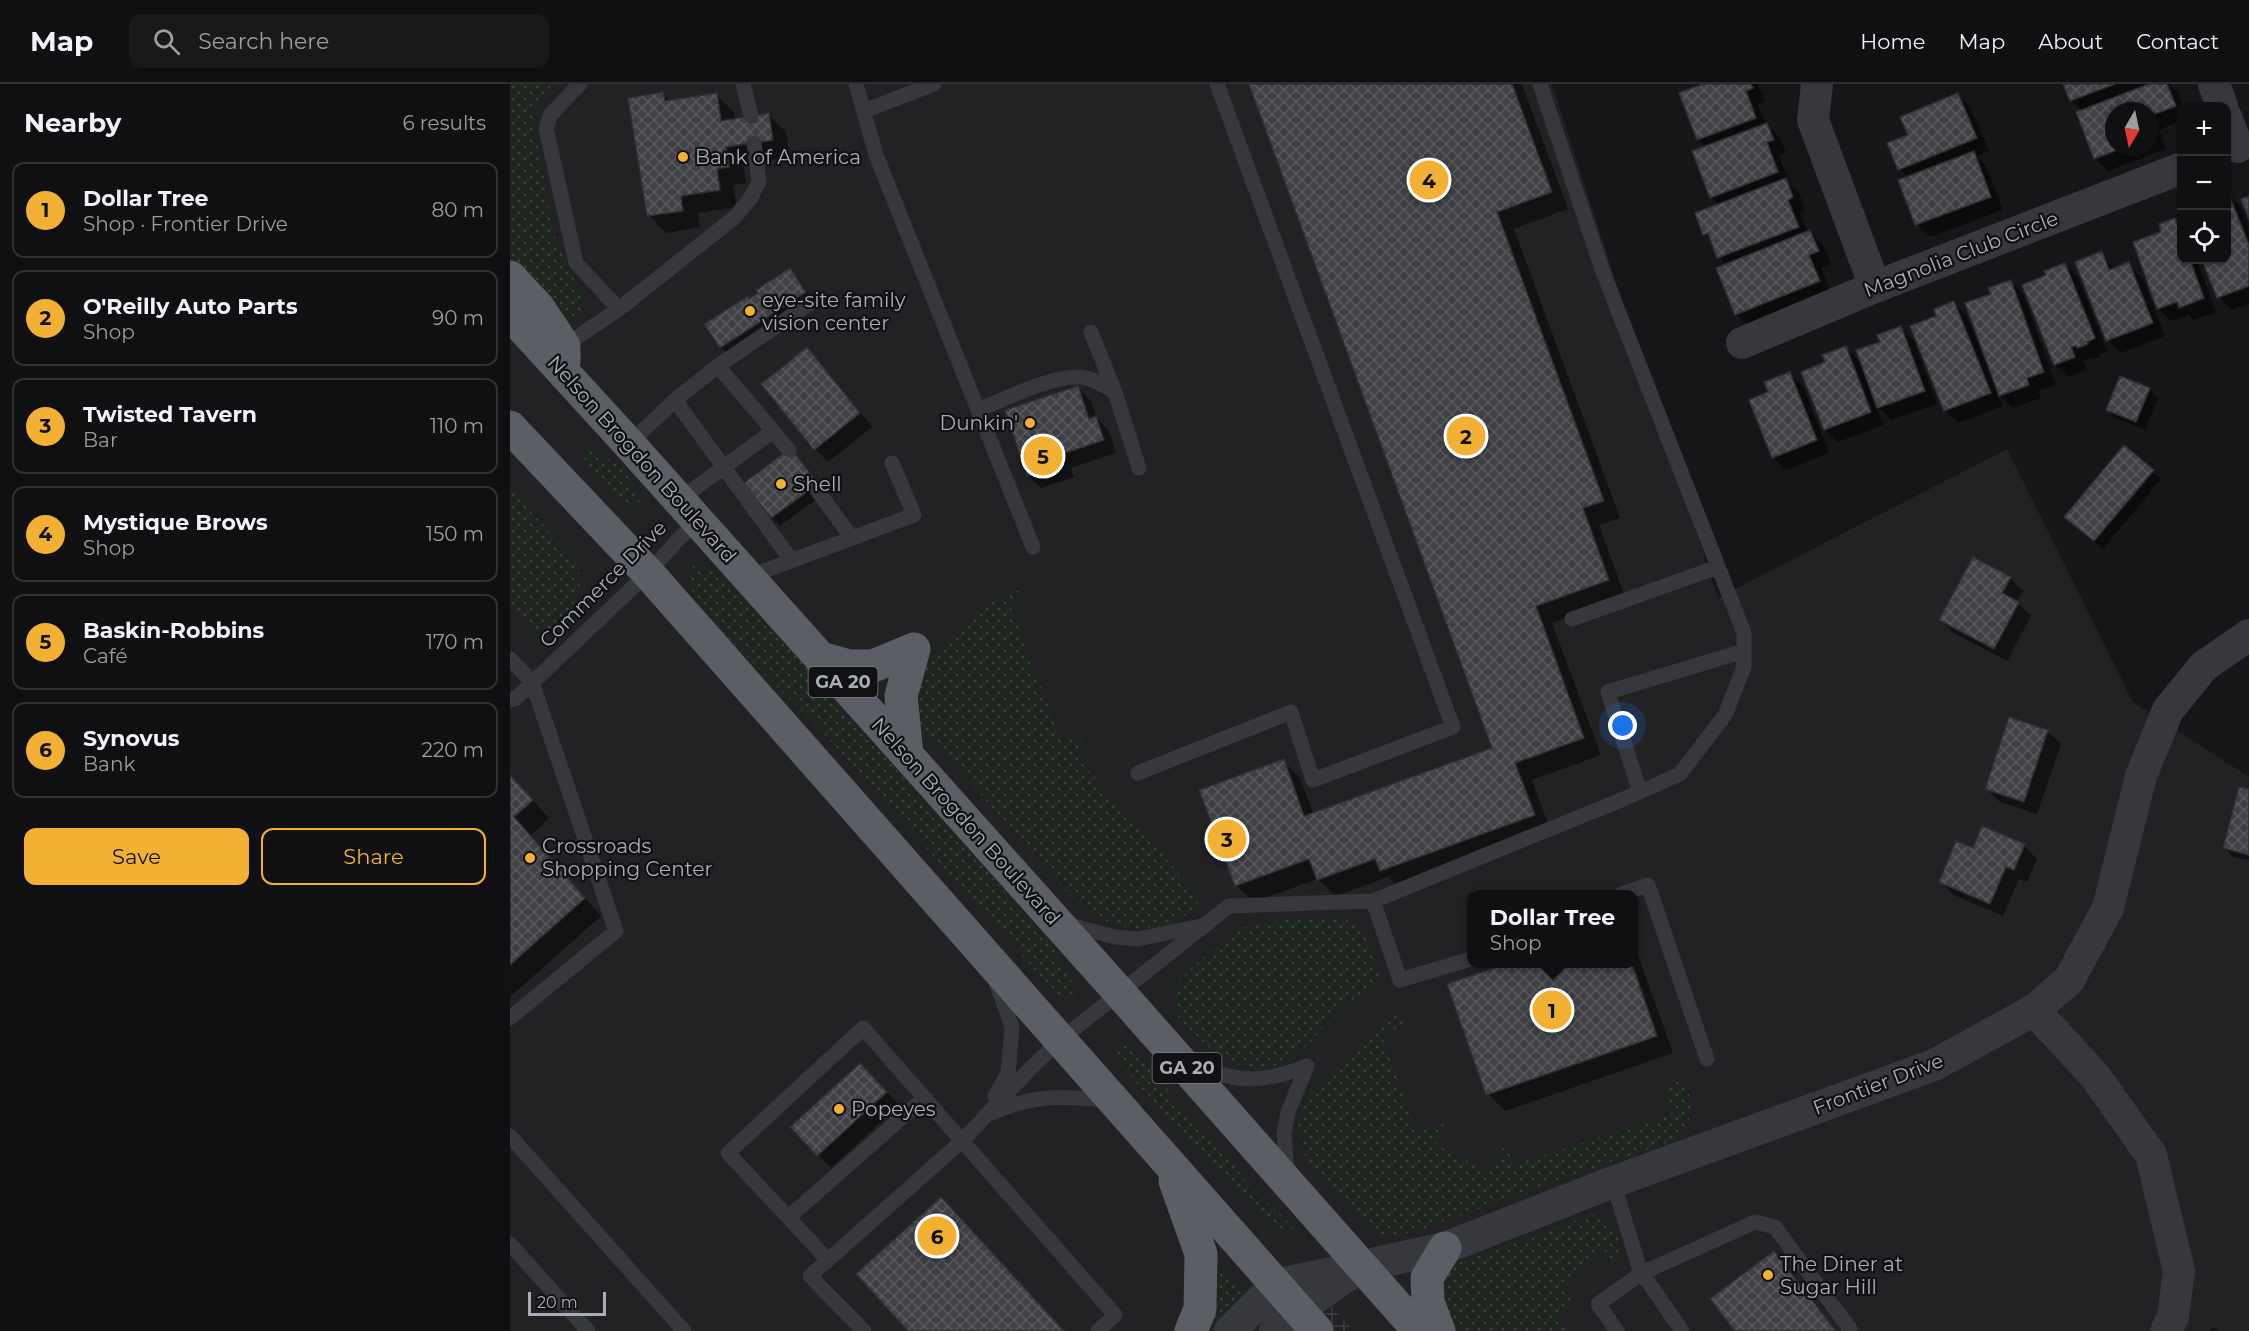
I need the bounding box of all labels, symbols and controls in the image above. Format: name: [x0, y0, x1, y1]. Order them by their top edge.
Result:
search box: [129, 14, 549, 68]
text: Map: [30, 24, 93, 58]
icon: search: [150, 25, 183, 58]
text: Search here: [198, 28, 329, 55]
text: Home: [1860, 29, 1925, 54]
text: Map: [1958, 29, 2005, 54]
text: About: [2038, 29, 2103, 54]
text: Contact: [2136, 29, 2219, 54]
north arrow: [2105, 102, 2159, 156]
map controls: [2177, 102, 2231, 264]
button: +: [2177, 102, 2231, 156]
text: Nearby: [24, 107, 121, 139]
text: 6 results: [402, 111, 486, 135]
place label: Bank of America: [695, 145, 861, 169]
marker: Bank of America: [676, 150, 690, 164]
button: −: [2177, 156, 2231, 210]
pin: 4: [1410, 158, 1448, 202]
text: Dollar Tree: [83, 185, 209, 212]
text: 1: [42, 198, 49, 222]
text: 80 m: [432, 198, 484, 222]
street label: Magnolia Club Circle: [1860, 206, 2062, 302]
button: locate: [2177, 210, 2231, 264]
text: Shop · Frontier Drive: [83, 212, 288, 236]
place label: eye-site family vision center: [762, 288, 906, 335]
text: O'Reilly Auto Parts: [83, 293, 298, 320]
marker: eye-site family vision center: [743, 304, 757, 318]
text: 2: [40, 306, 51, 330]
text: 90 m: [432, 306, 484, 330]
text: Shop: [83, 320, 135, 344]
street label: Nelson Brogdon Boulevard: [543, 350, 741, 568]
text: Twisted Tavern: [83, 401, 257, 428]
place label: Dunkin': [940, 411, 1018, 435]
text: 3: [40, 414, 51, 438]
text: 110 m: [430, 414, 484, 438]
pin: 2: [1446, 414, 1486, 458]
marker: Dunkin': [1023, 416, 1037, 430]
text: Bar: [83, 428, 118, 452]
pin: 5: [1024, 434, 1062, 478]
place label: Shell: [793, 472, 842, 496]
marker: Shell: [774, 477, 788, 491]
text: Mystique Brows: [83, 509, 268, 536]
street label: Commerce Drive: [535, 516, 671, 652]
text: 4: [39, 522, 52, 546]
text: 150 m: [426, 522, 484, 546]
text: Shop: [83, 536, 135, 560]
text: Baskin-Robbins: [83, 617, 264, 644]
text: 5: [40, 630, 51, 654]
text: 170 m: [426, 630, 484, 654]
text: Café: [83, 644, 128, 668]
road number: GA 20: [808, 667, 878, 697]
your location: [1608, 711, 1637, 740]
street label: Nelson Brogdon Boulevard: [867, 712, 1065, 930]
text: Synovus: [83, 725, 180, 752]
text: 6: [39, 738, 52, 762]
text: 220 m: [422, 738, 484, 762]
text: Bank: [83, 752, 135, 776]
pin: 3: [1208, 816, 1246, 861]
button: Save: [24, 828, 249, 885]
button: Share: [261, 828, 486, 885]
place label: Crossroads Shopping Center: [542, 834, 713, 881]
marker: Crossroads Shopping Center: [523, 851, 537, 865]
popup: [1467, 890, 1638, 968]
text: Dollar Tree: [1490, 904, 1615, 931]
text: Shop: [1490, 931, 1542, 955]
pin: 1: [1532, 988, 1572, 1032]
street label: Frontier Drive: [1810, 1048, 1946, 1120]
road number: GA 20: [1152, 1053, 1222, 1083]
place label: Popeyes: [851, 1097, 936, 1121]
marker: Popeyes: [832, 1102, 846, 1116]
pin: 6: [918, 1214, 956, 1258]
place label: The Diner at Sugar Hill: [1780, 1252, 1903, 1299]
marker: The Diner at Sugar Hill: [1761, 1268, 1775, 1282]
scale bar: [528, 1289, 606, 1316]
text: 20 m: [537, 1293, 578, 1312]

